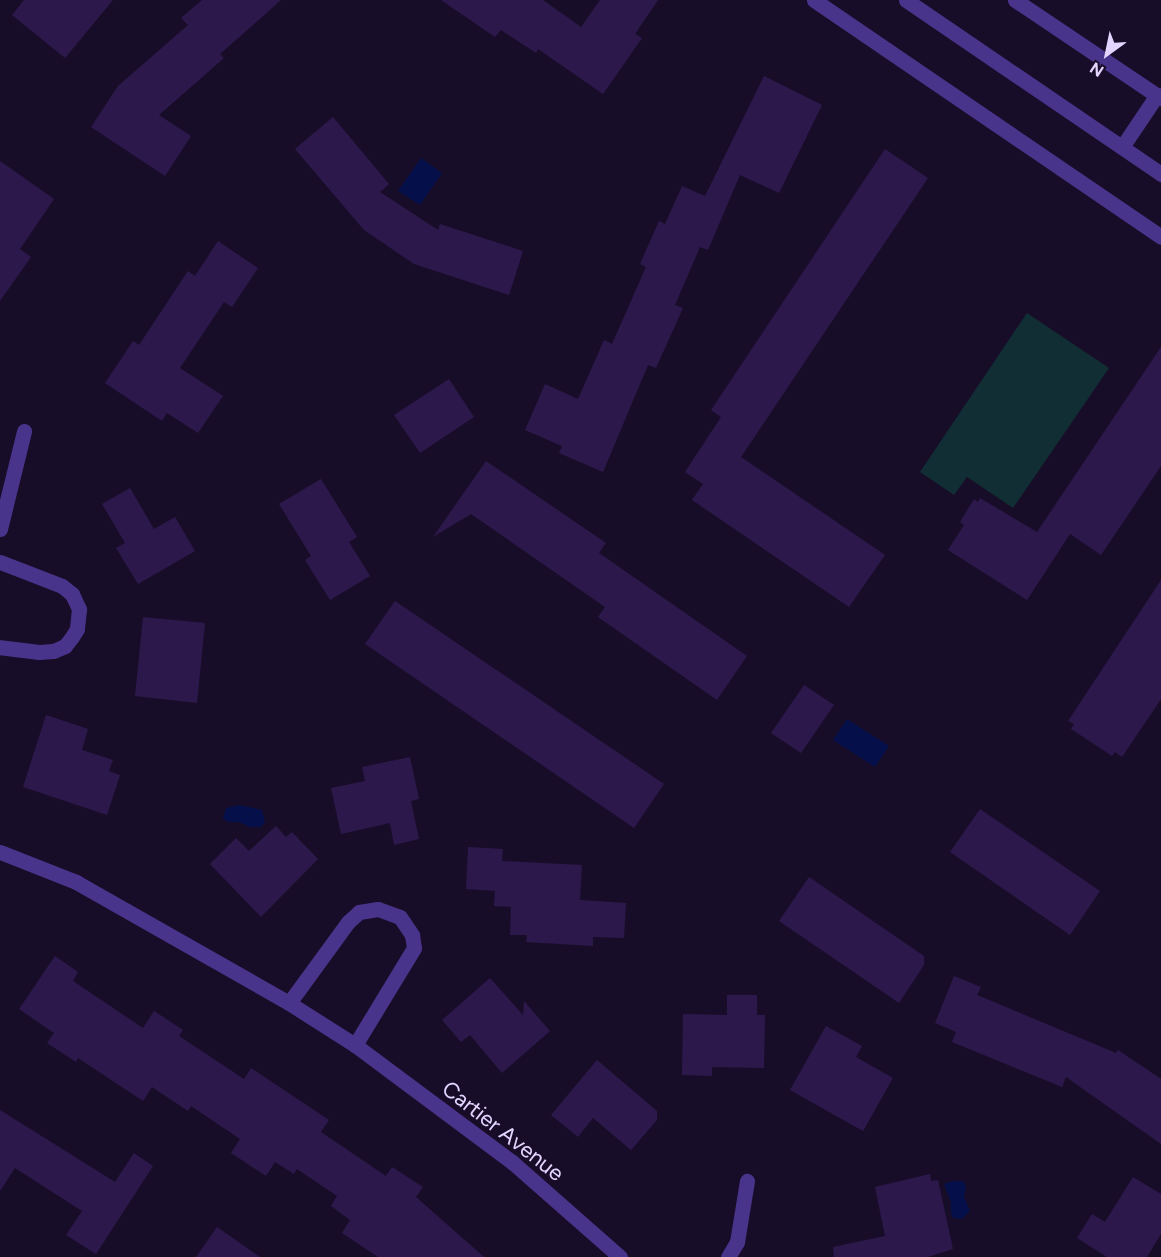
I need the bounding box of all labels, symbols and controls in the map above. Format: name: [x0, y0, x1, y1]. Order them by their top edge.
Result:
north arrow: [1077, 24, 1137, 84]
text: N: [1087, 58, 1107, 81]
street label: Cartier Avenue: [437, 1075, 569, 1187]

